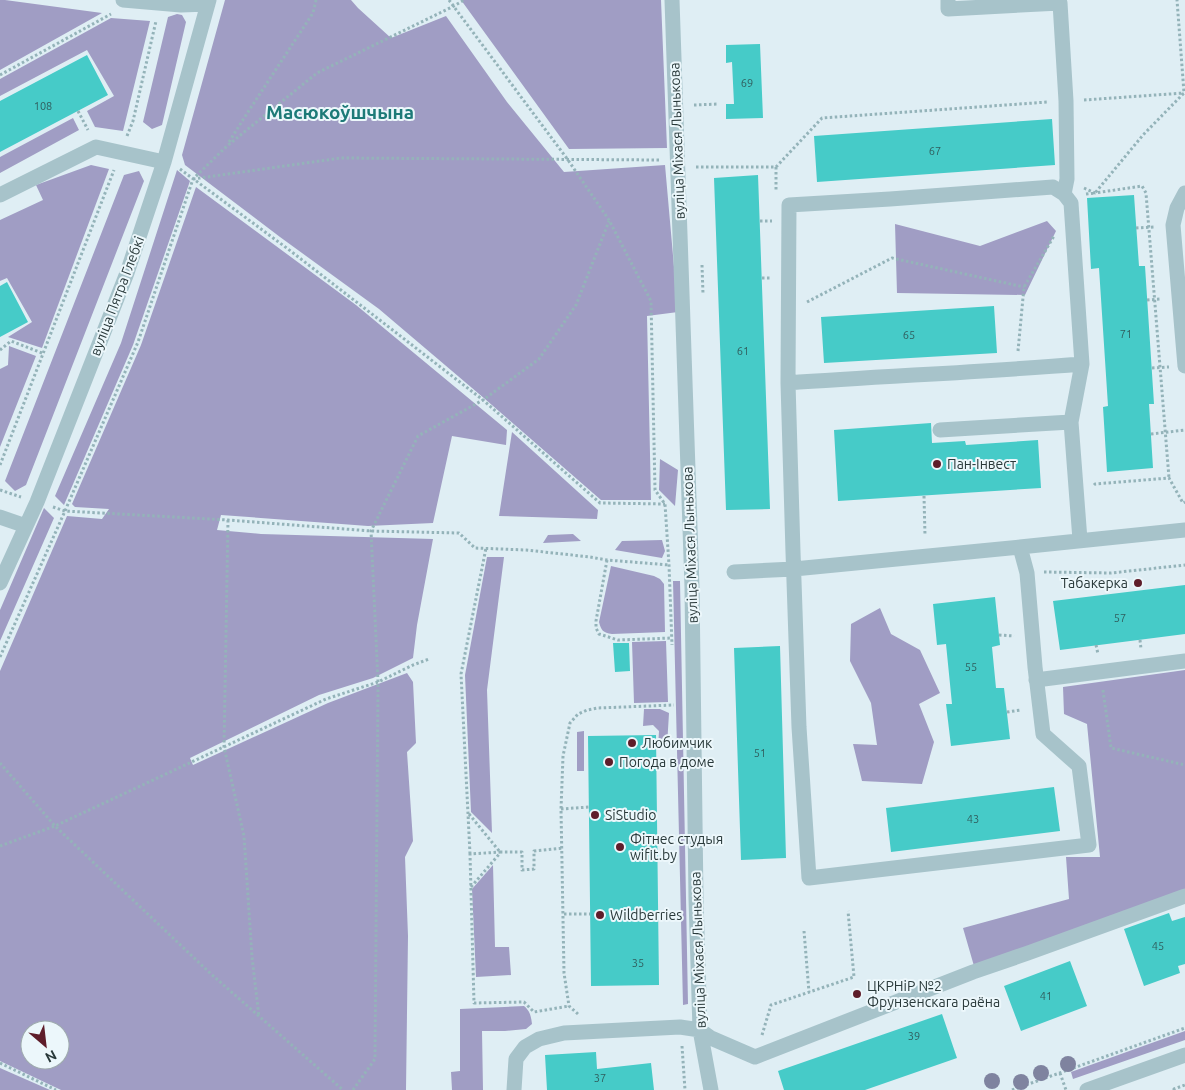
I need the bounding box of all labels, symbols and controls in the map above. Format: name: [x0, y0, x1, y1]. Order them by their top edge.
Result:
street label: вуліца Міхася Лынькова: [666, 62, 688, 220]
house number: 69: [741, 77, 753, 89]
house number: 108: [34, 100, 52, 112]
district label: Масюкоўшчына: [266, 101, 414, 123]
house number: 67: [929, 145, 941, 157]
street label: вуліца Пятра Глебкі: [87, 234, 147, 358]
house number: 71: [1120, 328, 1132, 340]
house number: 65: [903, 329, 915, 341]
house number: 61: [737, 345, 749, 357]
place label: Пан-Інвест: [947, 456, 1016, 472]
marker: Пан-Інвест: [931, 458, 943, 470]
street label: вуліца Міхася Лынькова: [679, 466, 701, 624]
place label: Табакерка: [1061, 575, 1128, 591]
marker: Табакерка: [1132, 577, 1144, 589]
house number: 57: [1114, 612, 1126, 624]
house number: 55: [965, 661, 977, 673]
place label: Любимчик: [642, 735, 712, 751]
marker: Любимчик: [626, 737, 638, 749]
house number: 51: [754, 747, 766, 759]
place label: Погода в доме: [619, 754, 715, 770]
marker: Погода в доме: [603, 756, 615, 768]
place label: SiStudio: [605, 807, 656, 823]
marker: SiStudio: [589, 809, 601, 821]
house number: 43: [967, 813, 979, 825]
place label: Фітнес студыя wifit.by: [630, 831, 723, 863]
marker: Фітнес студыя wifit.by: [614, 841, 626, 853]
street label: вуліца Міхася Лынькова: [687, 871, 709, 1029]
place label: Wildberries: [610, 907, 682, 923]
marker: Wildberries: [594, 909, 606, 921]
house number: 45: [1152, 940, 1164, 952]
house number: 35: [632, 957, 644, 969]
place label: ЦКРНіР №2 Фрунзенскага раёна: [867, 978, 1000, 1010]
marker: ЦКРНіР №2 Фрунзенскага раёна: [851, 988, 863, 1000]
house number: 41: [1040, 990, 1052, 1002]
north arrow: [20, 1020, 70, 1070]
house number: 39: [908, 1030, 920, 1042]
text: N: [43, 1047, 59, 1066]
house number: 37: [594, 1072, 606, 1084]

